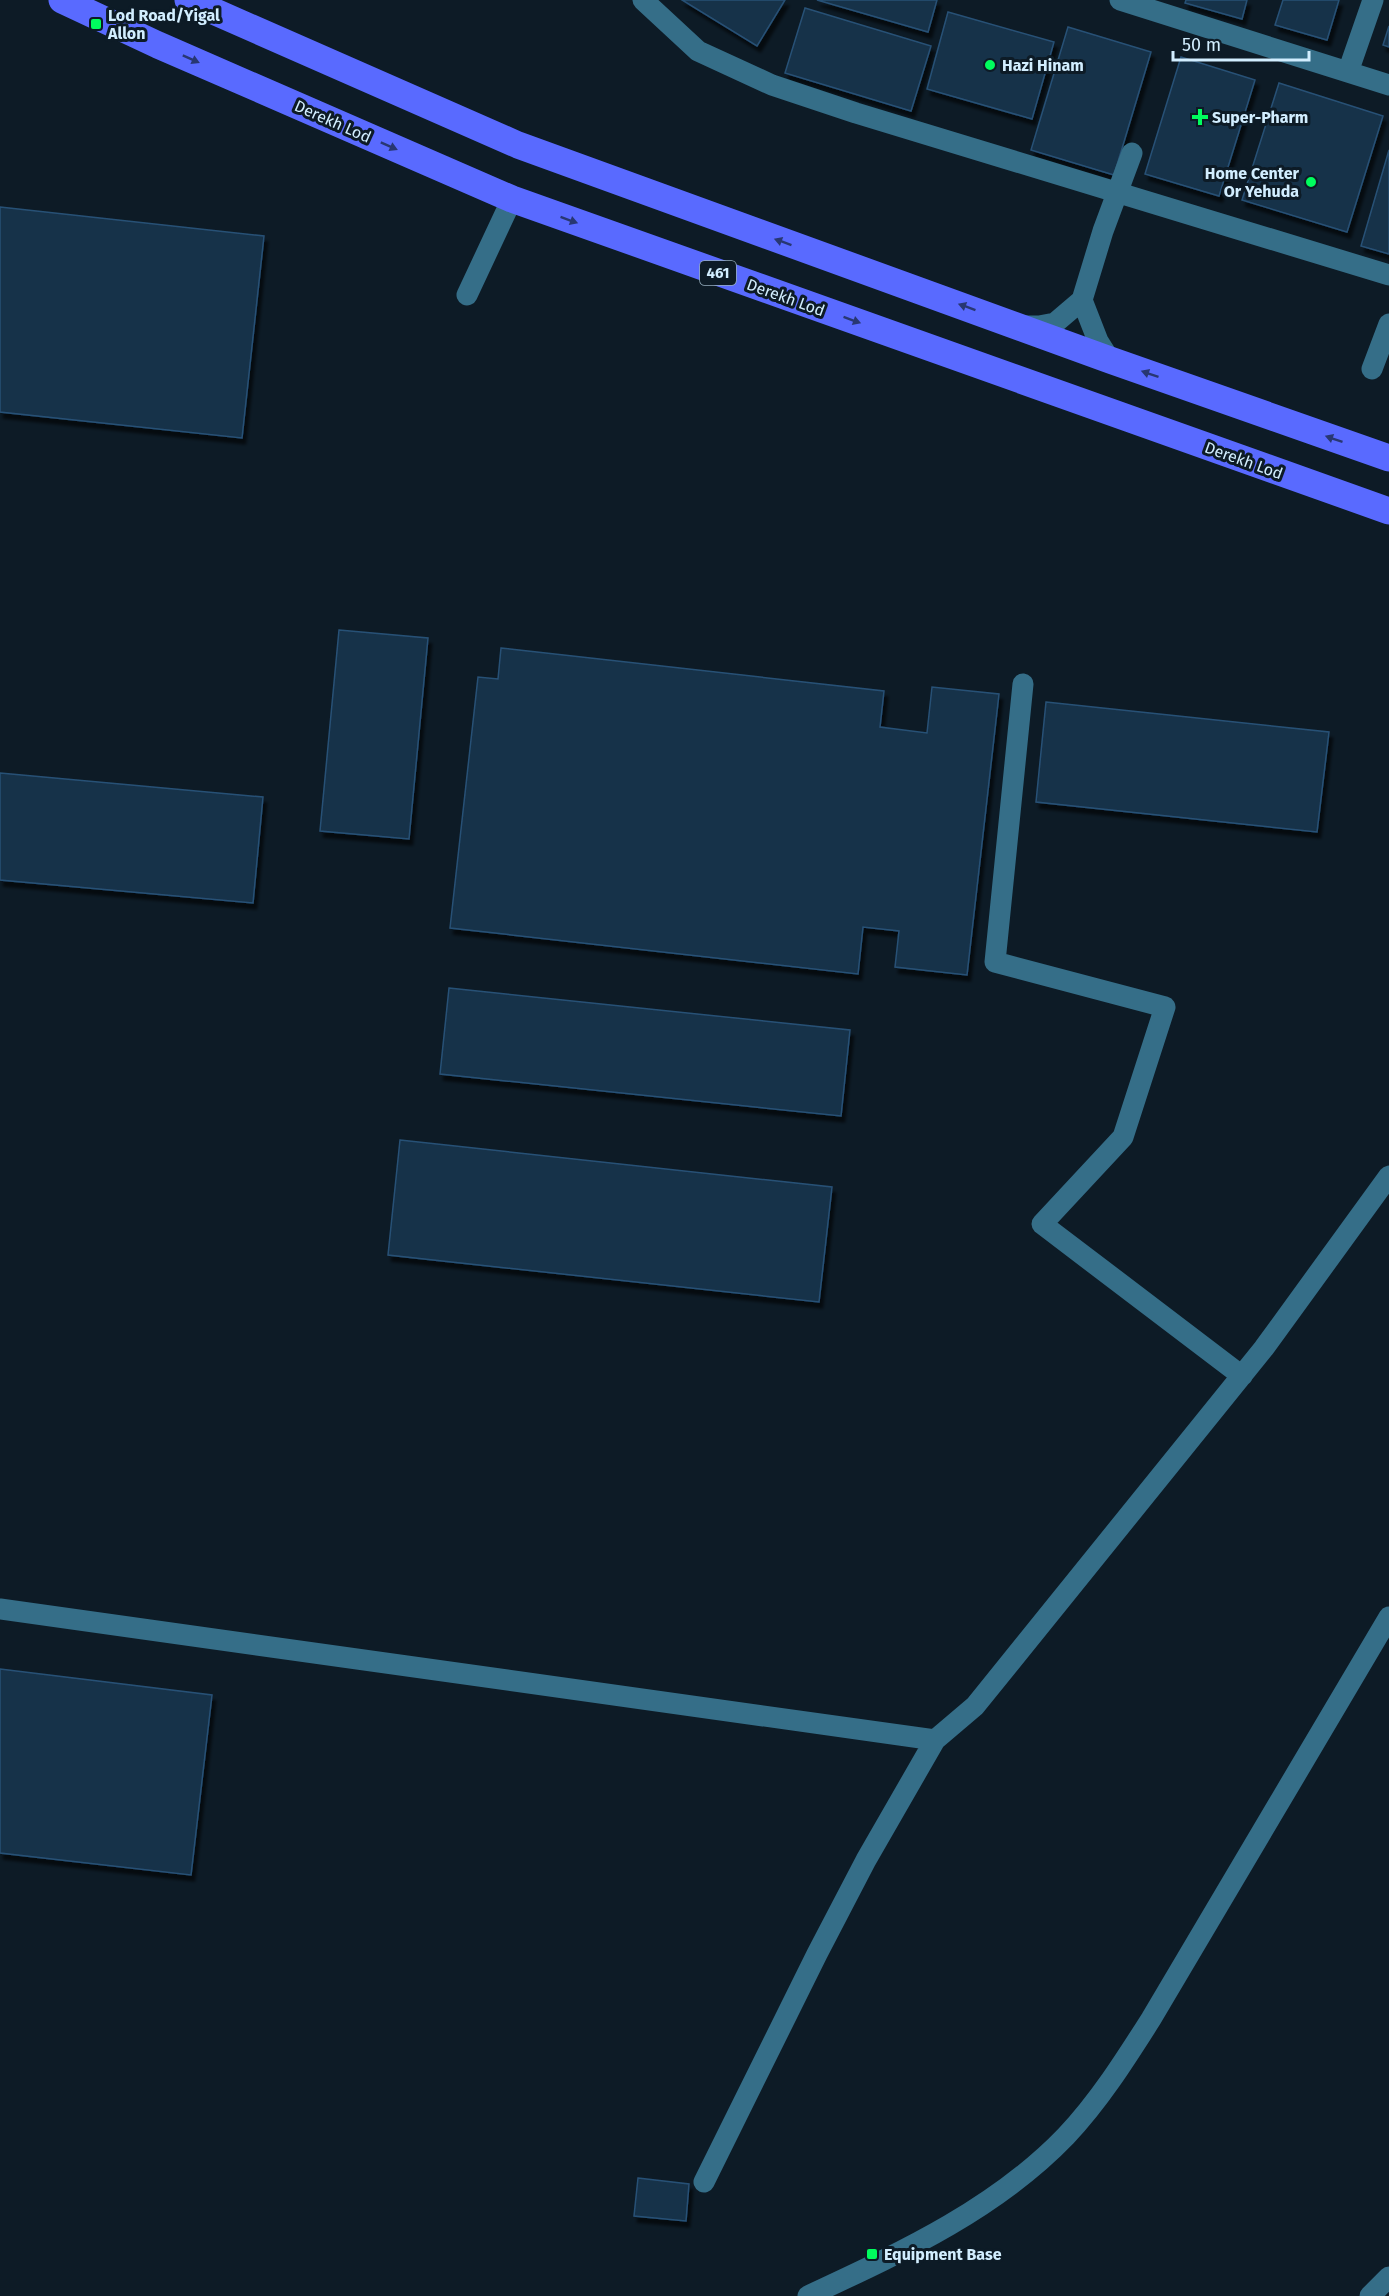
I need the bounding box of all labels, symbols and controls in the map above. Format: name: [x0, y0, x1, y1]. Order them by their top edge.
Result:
place label: Lod Road/Yigal Allon: [107, 6, 220, 43]
marker: Lod Road/Yigal Allon: [89, 17, 103, 31]
scale bar: [1173, 24, 1310, 62]
text: 50 m: [1182, 34, 1221, 56]
one-way arrow: [182, 55, 200, 65]
place label: Hazi Hinam: [1002, 56, 1084, 75]
marker: Hazi Hinam: [983, 58, 997, 72]
street label: Derekh Lod: [292, 96, 374, 147]
place label: Super-Pharm: [1212, 108, 1308, 127]
marker: Super-Pharm: [1193, 110, 1207, 124]
one-way arrow: [380, 142, 398, 151]
place label: Home Center Or Yehuda: [1205, 164, 1300, 201]
marker: Home Center Or Yehuda: [1304, 175, 1318, 189]
one-way arrow: [560, 215, 578, 225]
one-way arrow: [774, 236, 792, 246]
road number: 461: [700, 261, 736, 285]
street label: Derekh Lod: [744, 275, 827, 320]
one-way arrow: [958, 302, 976, 312]
one-way arrow: [843, 316, 861, 326]
one-way arrow: [1141, 368, 1159, 378]
one-way arrow: [1325, 433, 1343, 443]
street label: Derekh Lod: [1202, 438, 1285, 483]
place label: Equipment Base: [884, 2245, 1002, 2264]
marker: Equipment Base: [865, 2247, 879, 2261]

